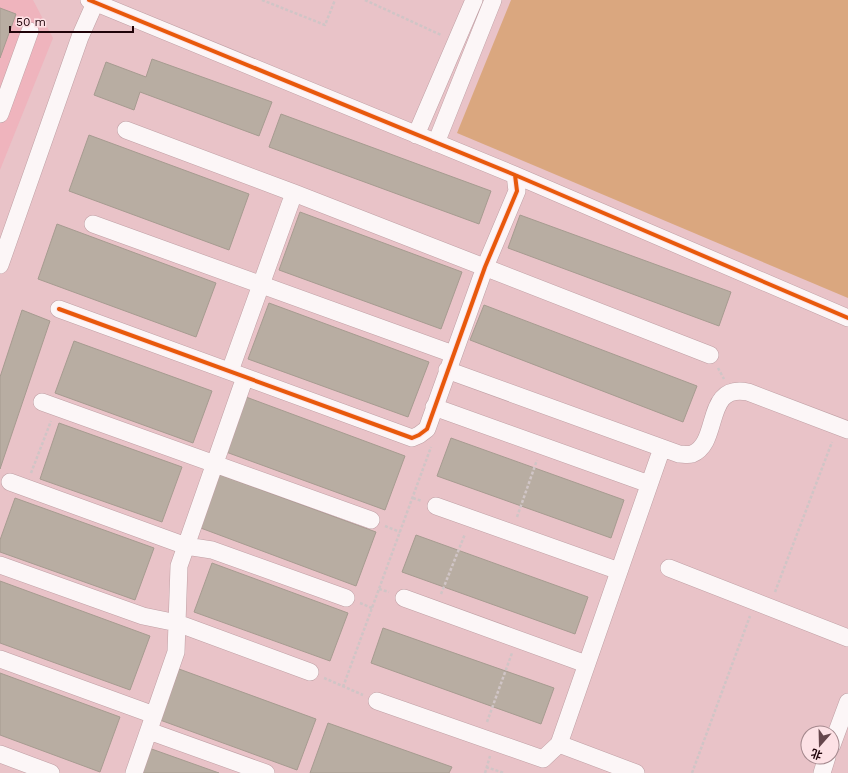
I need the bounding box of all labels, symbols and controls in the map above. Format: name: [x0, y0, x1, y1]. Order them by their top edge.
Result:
scale bar: [10, 8, 133, 34]
text: 50 m: [16, 15, 46, 29]
north arrow: [800, 725, 840, 765]
text: 北: [809, 746, 824, 762]

